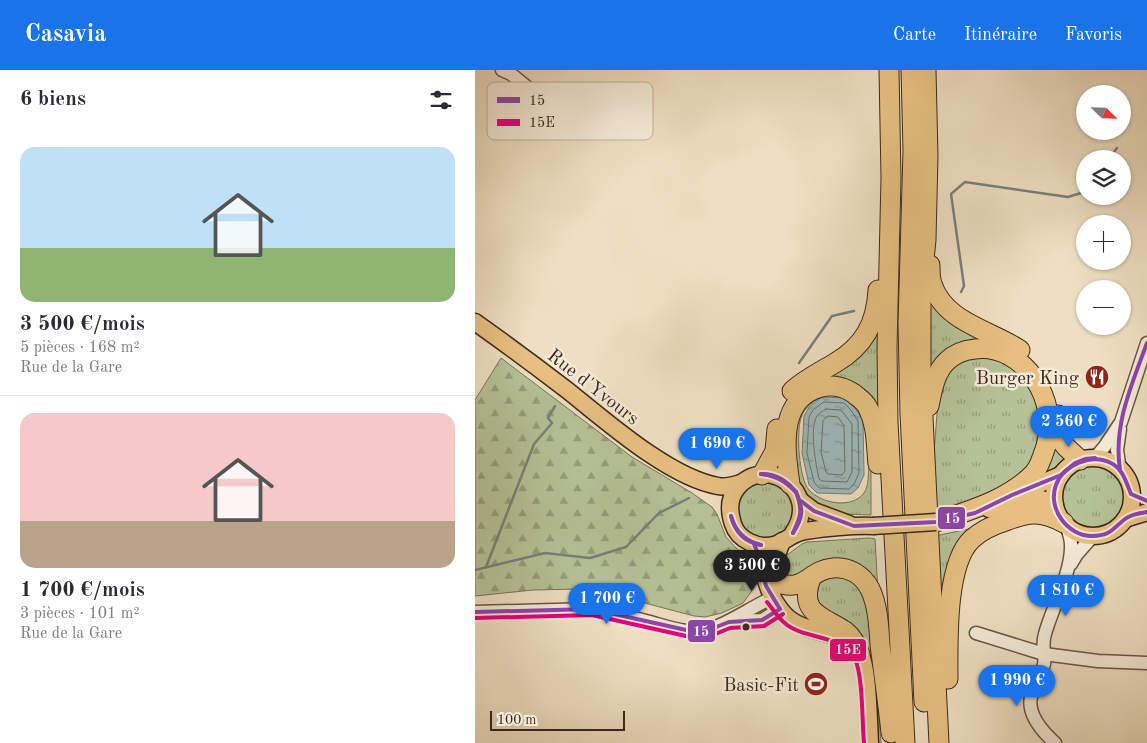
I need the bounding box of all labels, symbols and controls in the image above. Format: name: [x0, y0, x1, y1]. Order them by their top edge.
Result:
text: Casavia: [25, 23, 106, 47]
text: Carte: [893, 26, 936, 44]
text: Itinéraire: [964, 26, 1037, 44]
text: Favoris: [1065, 26, 1122, 44]
legend: [487, 82, 653, 140]
north arrow: [1076, 85, 1131, 140]
map controls: [1076, 85, 1131, 335]
icon: filters: [427, 86, 455, 114]
text: 6 biens: [20, 89, 86, 110]
text: 15: [529, 94, 545, 108]
text: 15E: [529, 116, 555, 130]
button: layers: [1076, 150, 1131, 205]
icon: home: [193, 180, 283, 270]
button: +: [1076, 215, 1131, 270]
button: −: [1076, 280, 1131, 335]
text: 3 500 €/mois: [20, 314, 145, 335]
text: 5 pièces · 168 m²: [20, 340, 140, 356]
street label: Rue d'Yvours: [543, 347, 642, 429]
text: Rue de la Gare: [20, 360, 122, 376]
restaurant icon: Burger King: [1084, 364, 1110, 390]
place label: Burger King: [976, 370, 1080, 389]
pin: 2 560 €: [1023, 406, 1115, 448]
text: 2 560 €: [1041, 414, 1097, 430]
pin: 1 690 €: [671, 428, 763, 470]
text: 1 690 €: [689, 436, 745, 452]
icon: home: [193, 445, 283, 535]
line badge: 15: [937, 506, 966, 530]
text: 15: [944, 512, 960, 526]
pin: 3 500 €: [706, 550, 798, 592]
text: 3 500 €: [724, 558, 780, 574]
pin: 1 810 €: [1020, 574, 1112, 617]
text: 1 700 €/mois: [20, 580, 145, 601]
pin: 1 700 €: [561, 582, 653, 625]
text: 1 810 €: [1038, 583, 1094, 599]
text: 1 700 €: [579, 591, 635, 607]
text: 3 pièces · 101 m²: [20, 606, 140, 622]
line badge: 15: [687, 619, 716, 643]
unlabelled marker: [741, 622, 751, 632]
text: 15: [693, 625, 709, 639]
text: Rue de la Gare: [20, 626, 122, 642]
line badge: 15E: [829, 638, 867, 662]
text: 15E: [835, 643, 861, 657]
pin: 1 990 €: [971, 664, 1063, 707]
sports icon: Basic-Fit: [803, 671, 829, 697]
text: 1 990 €: [989, 673, 1045, 689]
place label: Basic-Fit: [723, 677, 799, 696]
scale bar: [490, 708, 625, 731]
text: 100 m: [497, 713, 536, 727]

